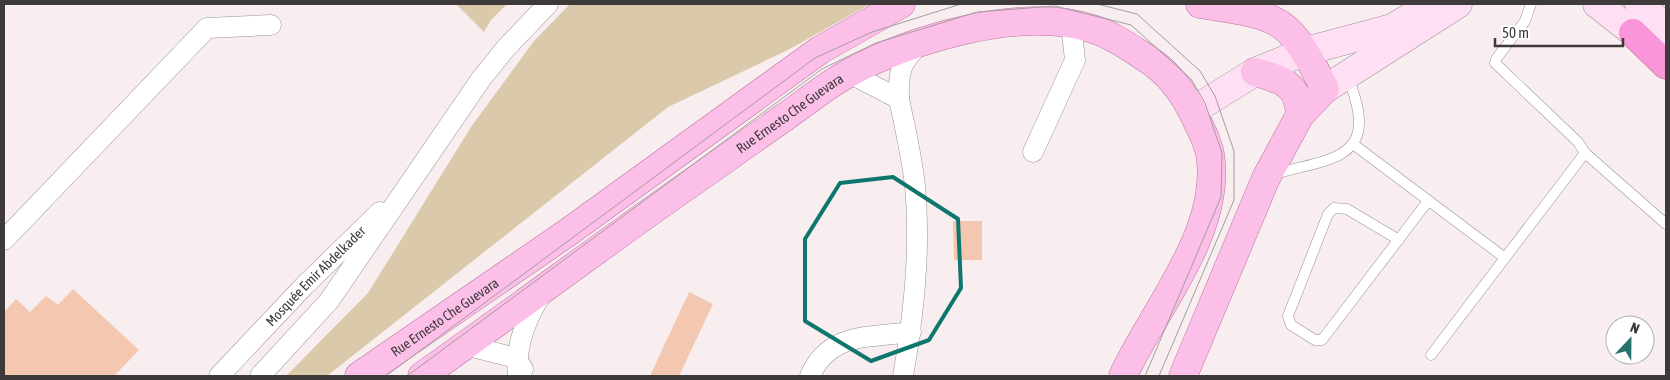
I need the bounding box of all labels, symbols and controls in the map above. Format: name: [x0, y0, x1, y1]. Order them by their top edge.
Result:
scale bar: [1495, 15, 1622, 47]
text: 50 m: [1502, 24, 1529, 41]
street label: Rue Ernesto Che Guevara: [733, 70, 846, 157]
street label: Mosquée Emir Abdelkader: [263, 222, 369, 329]
street label: Rue Ernesto Che Guevara: [388, 275, 502, 360]
north arrow: [1605, 315, 1655, 365]
text: N: [1628, 319, 1642, 337]

